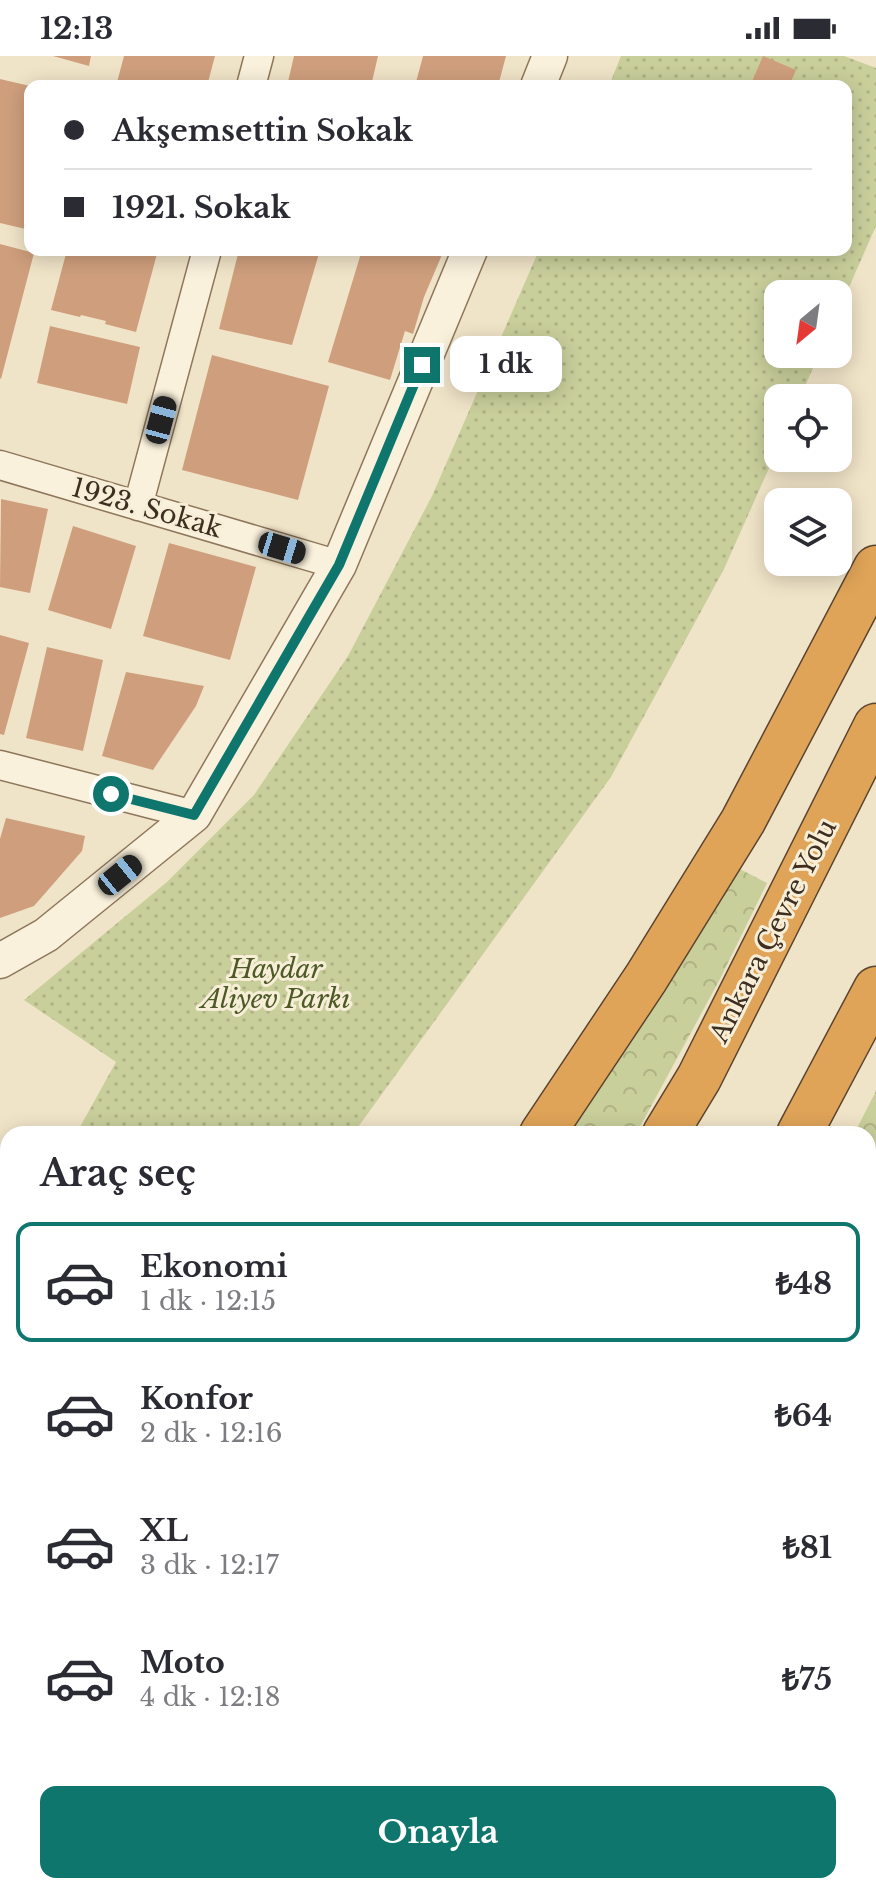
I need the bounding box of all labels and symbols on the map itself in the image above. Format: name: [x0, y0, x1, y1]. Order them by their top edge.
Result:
north arrow: [764, 280, 852, 368]
callout: 1 dk: [450, 337, 562, 393]
route end: [404, 347, 440, 383]
car: [143, 394, 179, 446]
street label: 1923. Sokak: [68, 471, 226, 545]
car: [256, 530, 308, 566]
route start: [93, 776, 129, 812]
street label: Ankara Çevre Yolu: [702, 814, 843, 1049]
car: [94, 851, 146, 899]
park label: Haydar Aliyev Parkı: [198, 953, 351, 1015]

